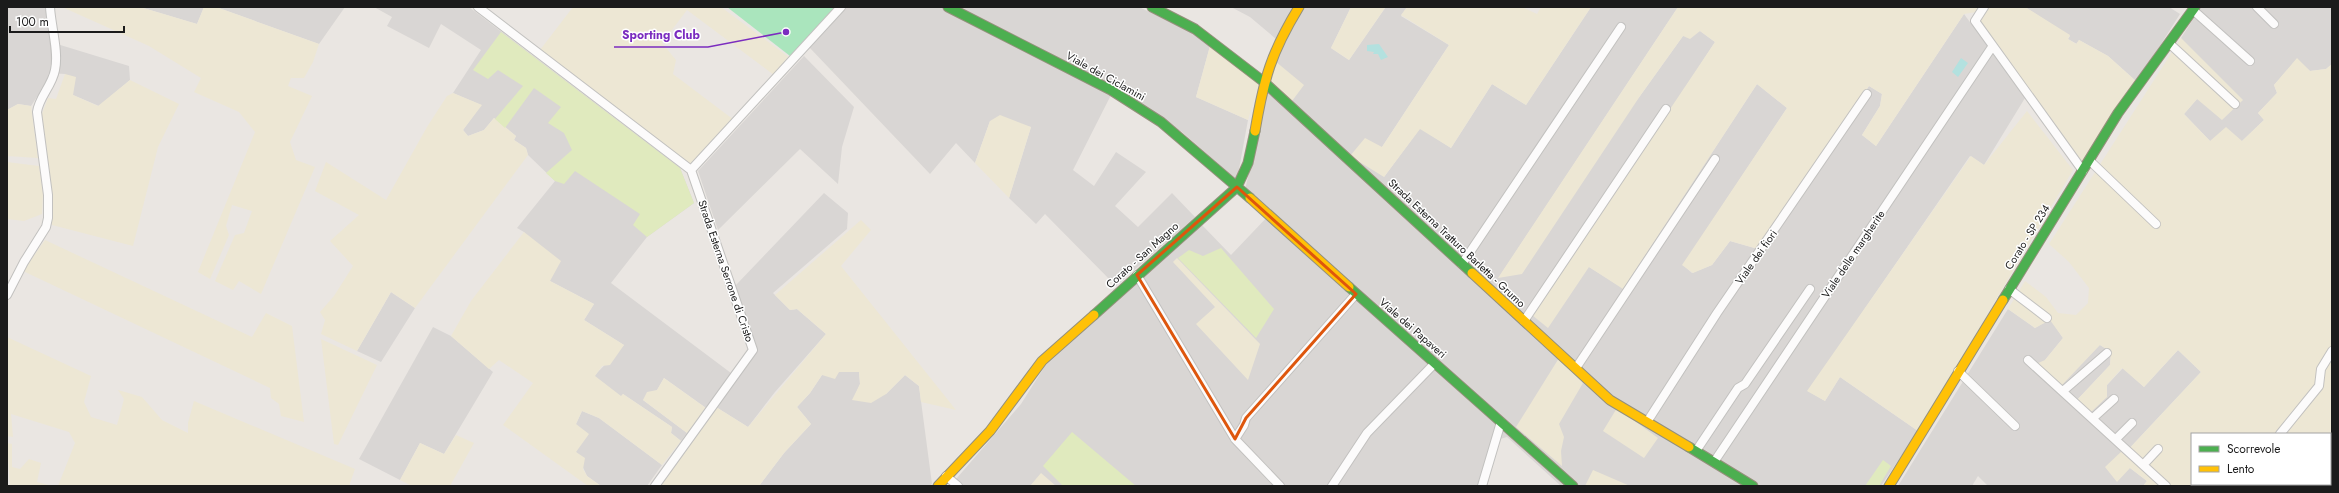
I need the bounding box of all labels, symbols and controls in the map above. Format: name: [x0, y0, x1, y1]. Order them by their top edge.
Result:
scale bar: [10, 8, 124, 34]
text: 100 m: [16, 13, 49, 31]
callout: Sporting Club: [614, 23, 708, 47]
text: Sporting Club: [622, 26, 701, 44]
street label: Viale dei Ciclamini: [1063, 48, 1149, 105]
street label: Strada Esterna Tratturo Barletta - Grumo: [1385, 175, 1529, 311]
street label: Strada Esterna Serrone di Cristo: [694, 198, 758, 344]
street label: Corato - SP 234: [2001, 201, 2054, 273]
street label: Viale delle margherite: [1818, 207, 1889, 301]
street label: Corato - San Magno: [1102, 218, 1182, 292]
street label: Viale dei fiori: [1731, 226, 1781, 288]
street label: Viale dei Papaveri: [1376, 294, 1450, 362]
legend: [2191, 433, 2331, 485]
text: Scorrevole: [2227, 440, 2281, 458]
text: Lento: [2227, 460, 2255, 478]

